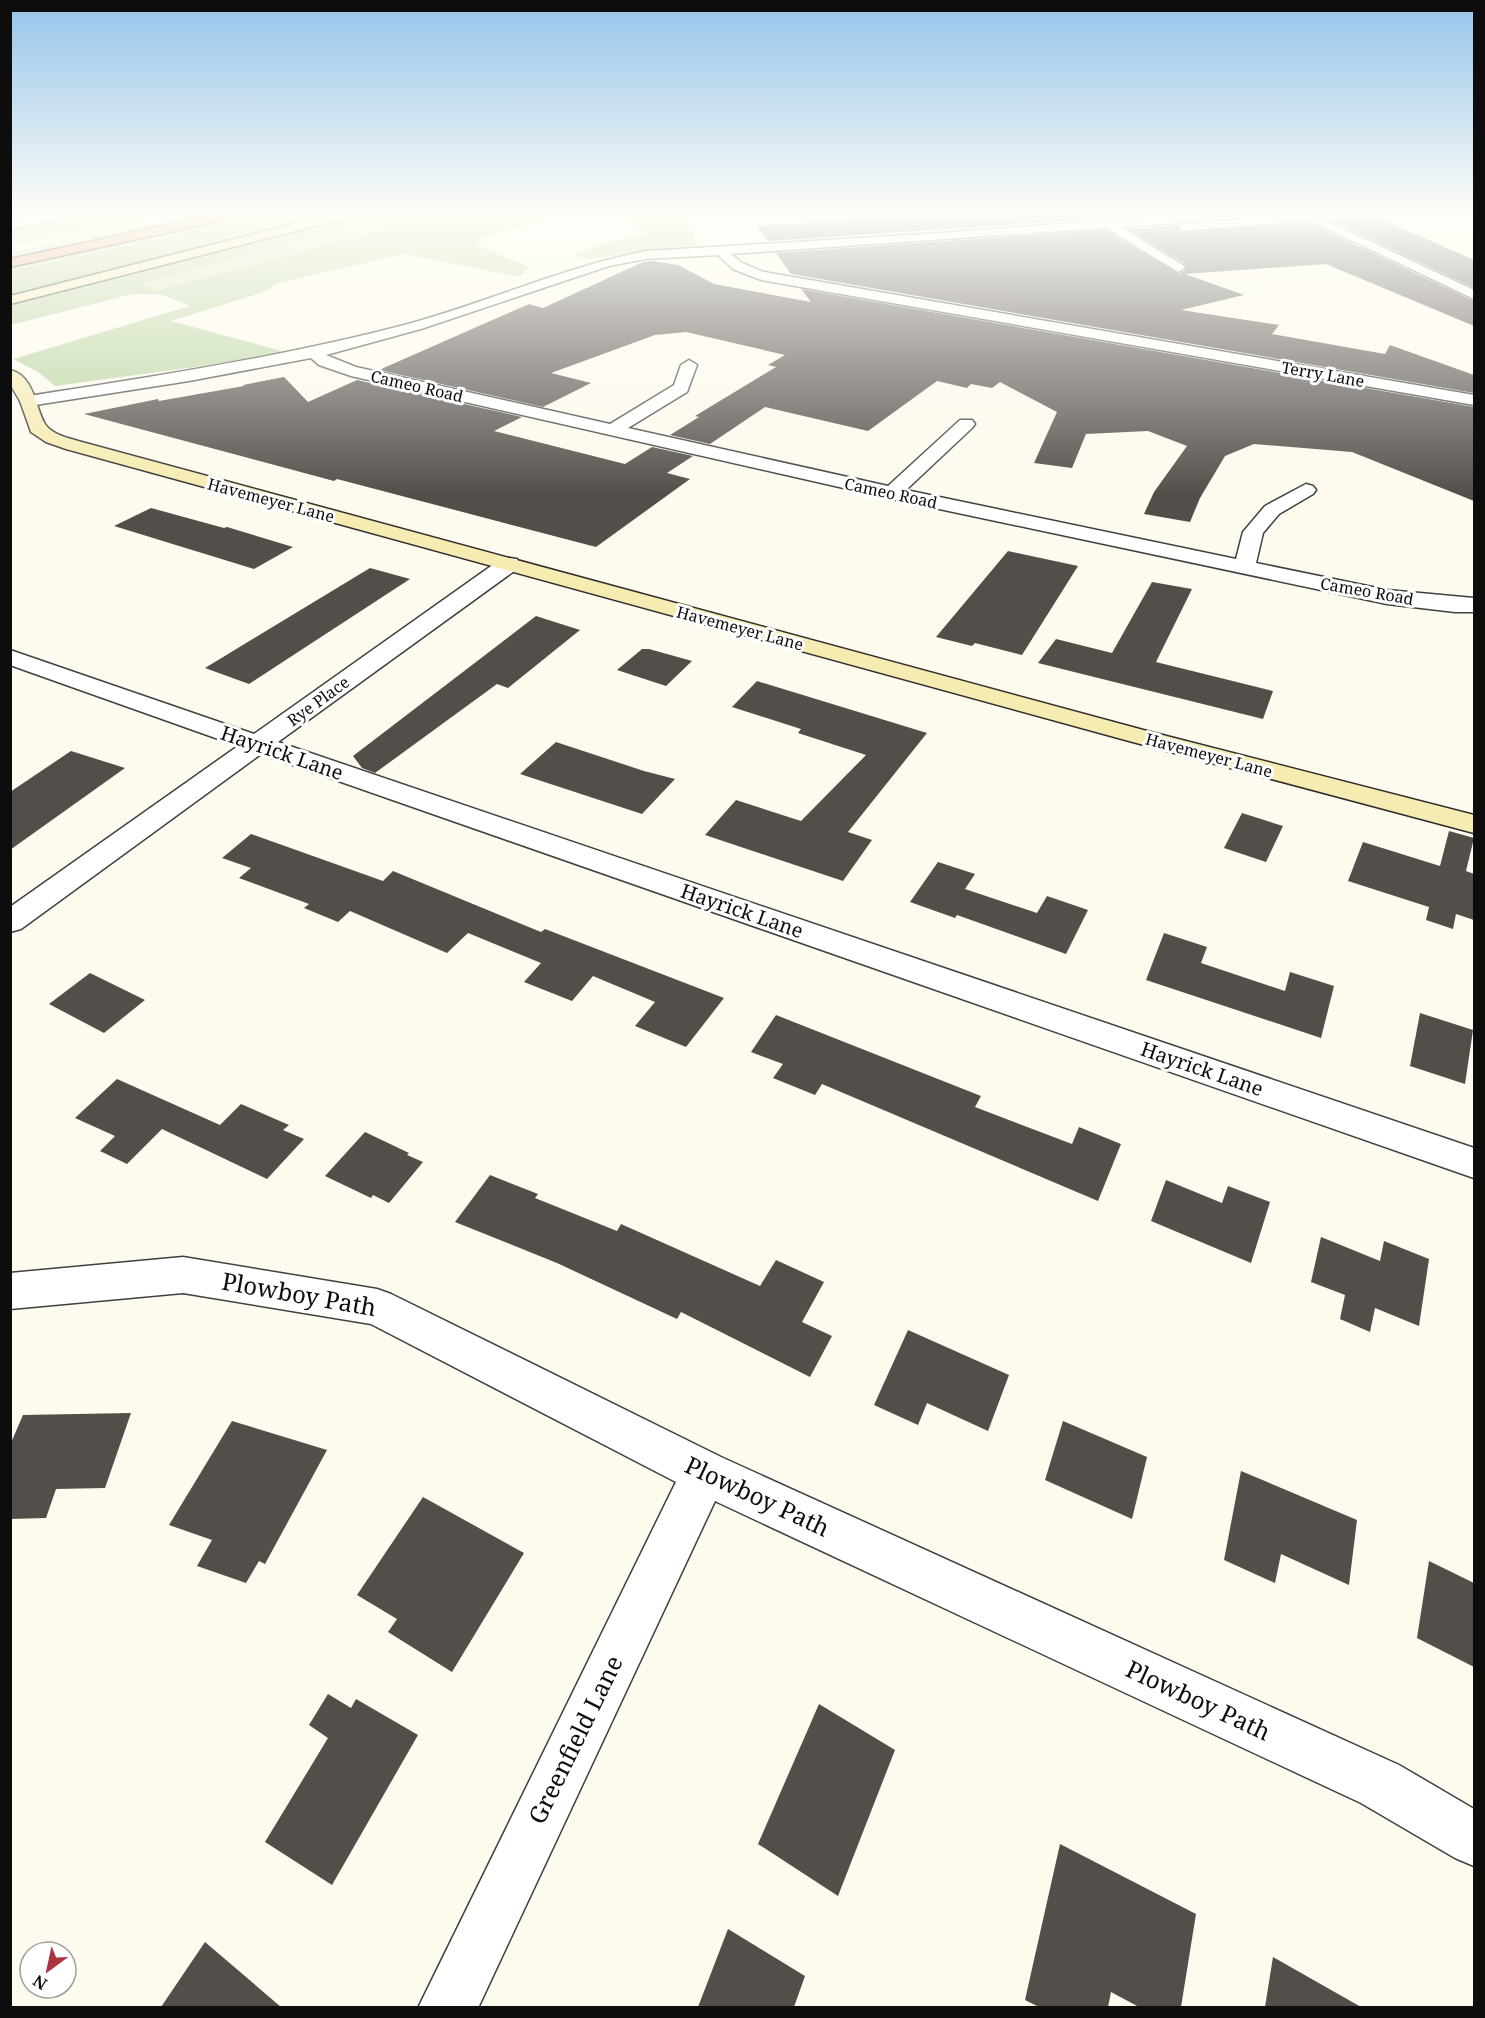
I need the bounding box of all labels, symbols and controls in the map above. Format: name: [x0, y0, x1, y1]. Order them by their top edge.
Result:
street label: Terry Lane: [1280, 356, 1366, 392]
street label: Cameo Road: [369, 365, 466, 407]
street label: Cameo Road: [843, 472, 940, 514]
street label: Havemeyer Lane: [205, 473, 337, 527]
street label: Cameo Road: [1319, 572, 1416, 610]
street label: Havemeyer Lane: [674, 601, 806, 655]
street label: Rye Place: [282, 671, 354, 731]
street label: Hayrick Lane: [217, 719, 347, 786]
street label: Havemeyer Lane: [1143, 728, 1275, 782]
street label: Hayrick Lane: [677, 877, 807, 944]
street label: Hayrick Lane: [1137, 1035, 1267, 1102]
street label: Plowboy Path: [220, 1264, 379, 1323]
street label: Plowboy Path: [680, 1448, 835, 1544]
street label: Greenfield Lane: [520, 1650, 630, 1829]
street label: Plowboy Path: [1121, 1652, 1276, 1748]
north arrow: [18, 1940, 78, 2000]
text: N: [28, 1970, 51, 1995]

